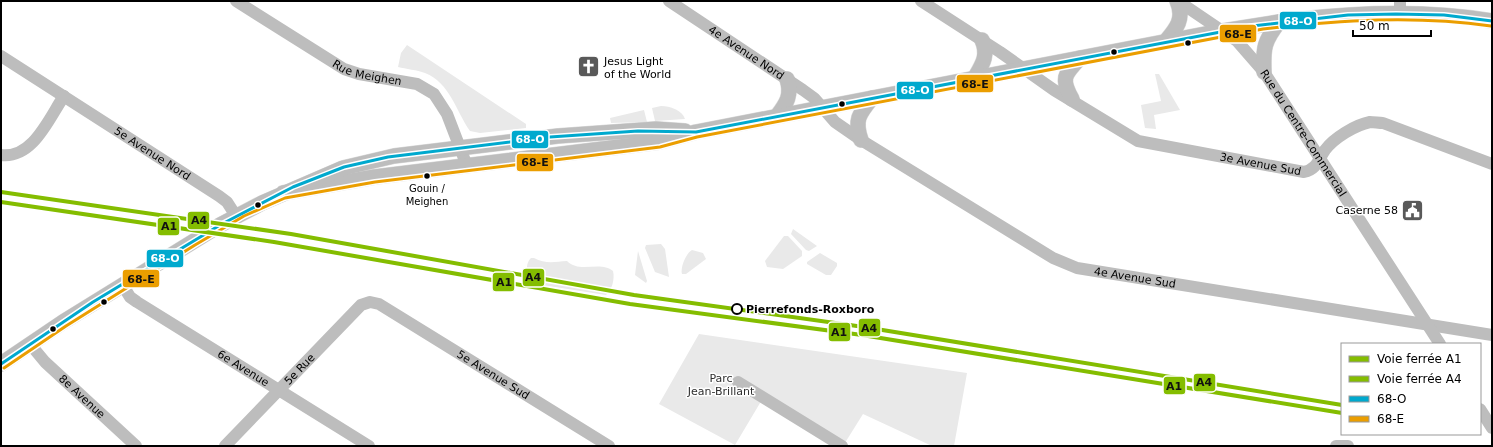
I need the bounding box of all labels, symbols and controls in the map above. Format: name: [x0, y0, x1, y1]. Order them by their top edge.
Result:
line badge: 68-O: [1279, 11, 1317, 30]
scale bar: [1353, 12, 1431, 38]
text: 68-O: [1283, 15, 1313, 28]
text: 50 m: [1359, 19, 1390, 33]
street label: 4e Avenue Nord: [706, 23, 787, 82]
line badge: 68-E: [1219, 24, 1257, 43]
text: 68-E: [1224, 28, 1252, 41]
unlabelled marker: [1183, 38, 1193, 48]
unlabelled marker: [1109, 47, 1119, 57]
church icon: Jesus Light of the World: [575, 54, 601, 80]
place label: Jesus Light of the World: [603, 55, 671, 81]
street label: Rue Meighen: [330, 57, 403, 88]
street label: Rue du Centre-Commercial: [1258, 67, 1349, 199]
line badge: 68-E: [956, 74, 994, 93]
text: 68-E: [961, 78, 989, 91]
line badge: 68-O: [896, 81, 934, 100]
text: 68-O: [900, 84, 930, 97]
unlabelled marker: [837, 99, 847, 109]
street label: 5e Avenue Nord: [112, 124, 193, 183]
line badge: 68-O: [511, 130, 549, 149]
text: 68-O: [515, 133, 545, 146]
street label: 3e Avenue Sud: [1219, 150, 1302, 178]
line badge: 68-E: [516, 153, 554, 172]
text: 68-E: [521, 156, 549, 169]
marker: Gouin / Meighen: [422, 171, 432, 181]
place label: Gouin / Meighen: [406, 183, 448, 207]
public building icon: Caserne 58: [1400, 197, 1426, 223]
unlabelled marker: [253, 200, 263, 210]
place label: Caserne 58: [1336, 204, 1398, 217]
line badge: A4: [187, 211, 210, 230]
text: A4: [191, 214, 207, 227]
line badge: A1: [157, 217, 180, 236]
text: A1: [161, 220, 177, 233]
line badge: 68-O: [146, 249, 184, 268]
text: 68-O: [150, 252, 180, 265]
street label: 4e Avenue Sud: [1093, 264, 1177, 290]
line badge: A4: [522, 268, 545, 287]
line badge: 68-E: [122, 269, 160, 288]
text: A4: [525, 271, 541, 284]
line badge: A1: [492, 272, 515, 292]
text: 68-E: [127, 273, 155, 286]
text: A1: [496, 276, 512, 289]
unlabelled marker: [99, 297, 109, 307]
marker: Pierrefonds-Roxboro: [731, 303, 743, 315]
place label: Pierrefonds-Roxboro: [746, 303, 875, 316]
line badge: A4: [858, 318, 881, 337]
line badge: A1: [828, 322, 851, 342]
text: A4: [861, 322, 877, 335]
unlabelled marker: [48, 324, 58, 334]
text: A1: [831, 326, 847, 339]
legend: [1341, 343, 1481, 435]
street label: 6e Avenue: [215, 347, 272, 389]
street label: 5e Avenue Sud: [455, 347, 532, 402]
street label: 5e Rue: [281, 351, 317, 387]
text: Voie ferrée A1: [1377, 352, 1462, 366]
street label: 8e Avenue: [56, 372, 108, 421]
park label: Parc Jean-Brillant: [687, 372, 755, 398]
text: Voie ferrée A4: [1377, 372, 1462, 386]
line badge: A4: [1193, 373, 1216, 392]
line badge: A1: [1163, 376, 1186, 395]
text: A4: [1196, 376, 1212, 389]
text: A1: [1166, 380, 1182, 393]
text: 68-O: [1377, 392, 1406, 406]
text: 68-E: [1377, 412, 1404, 426]

